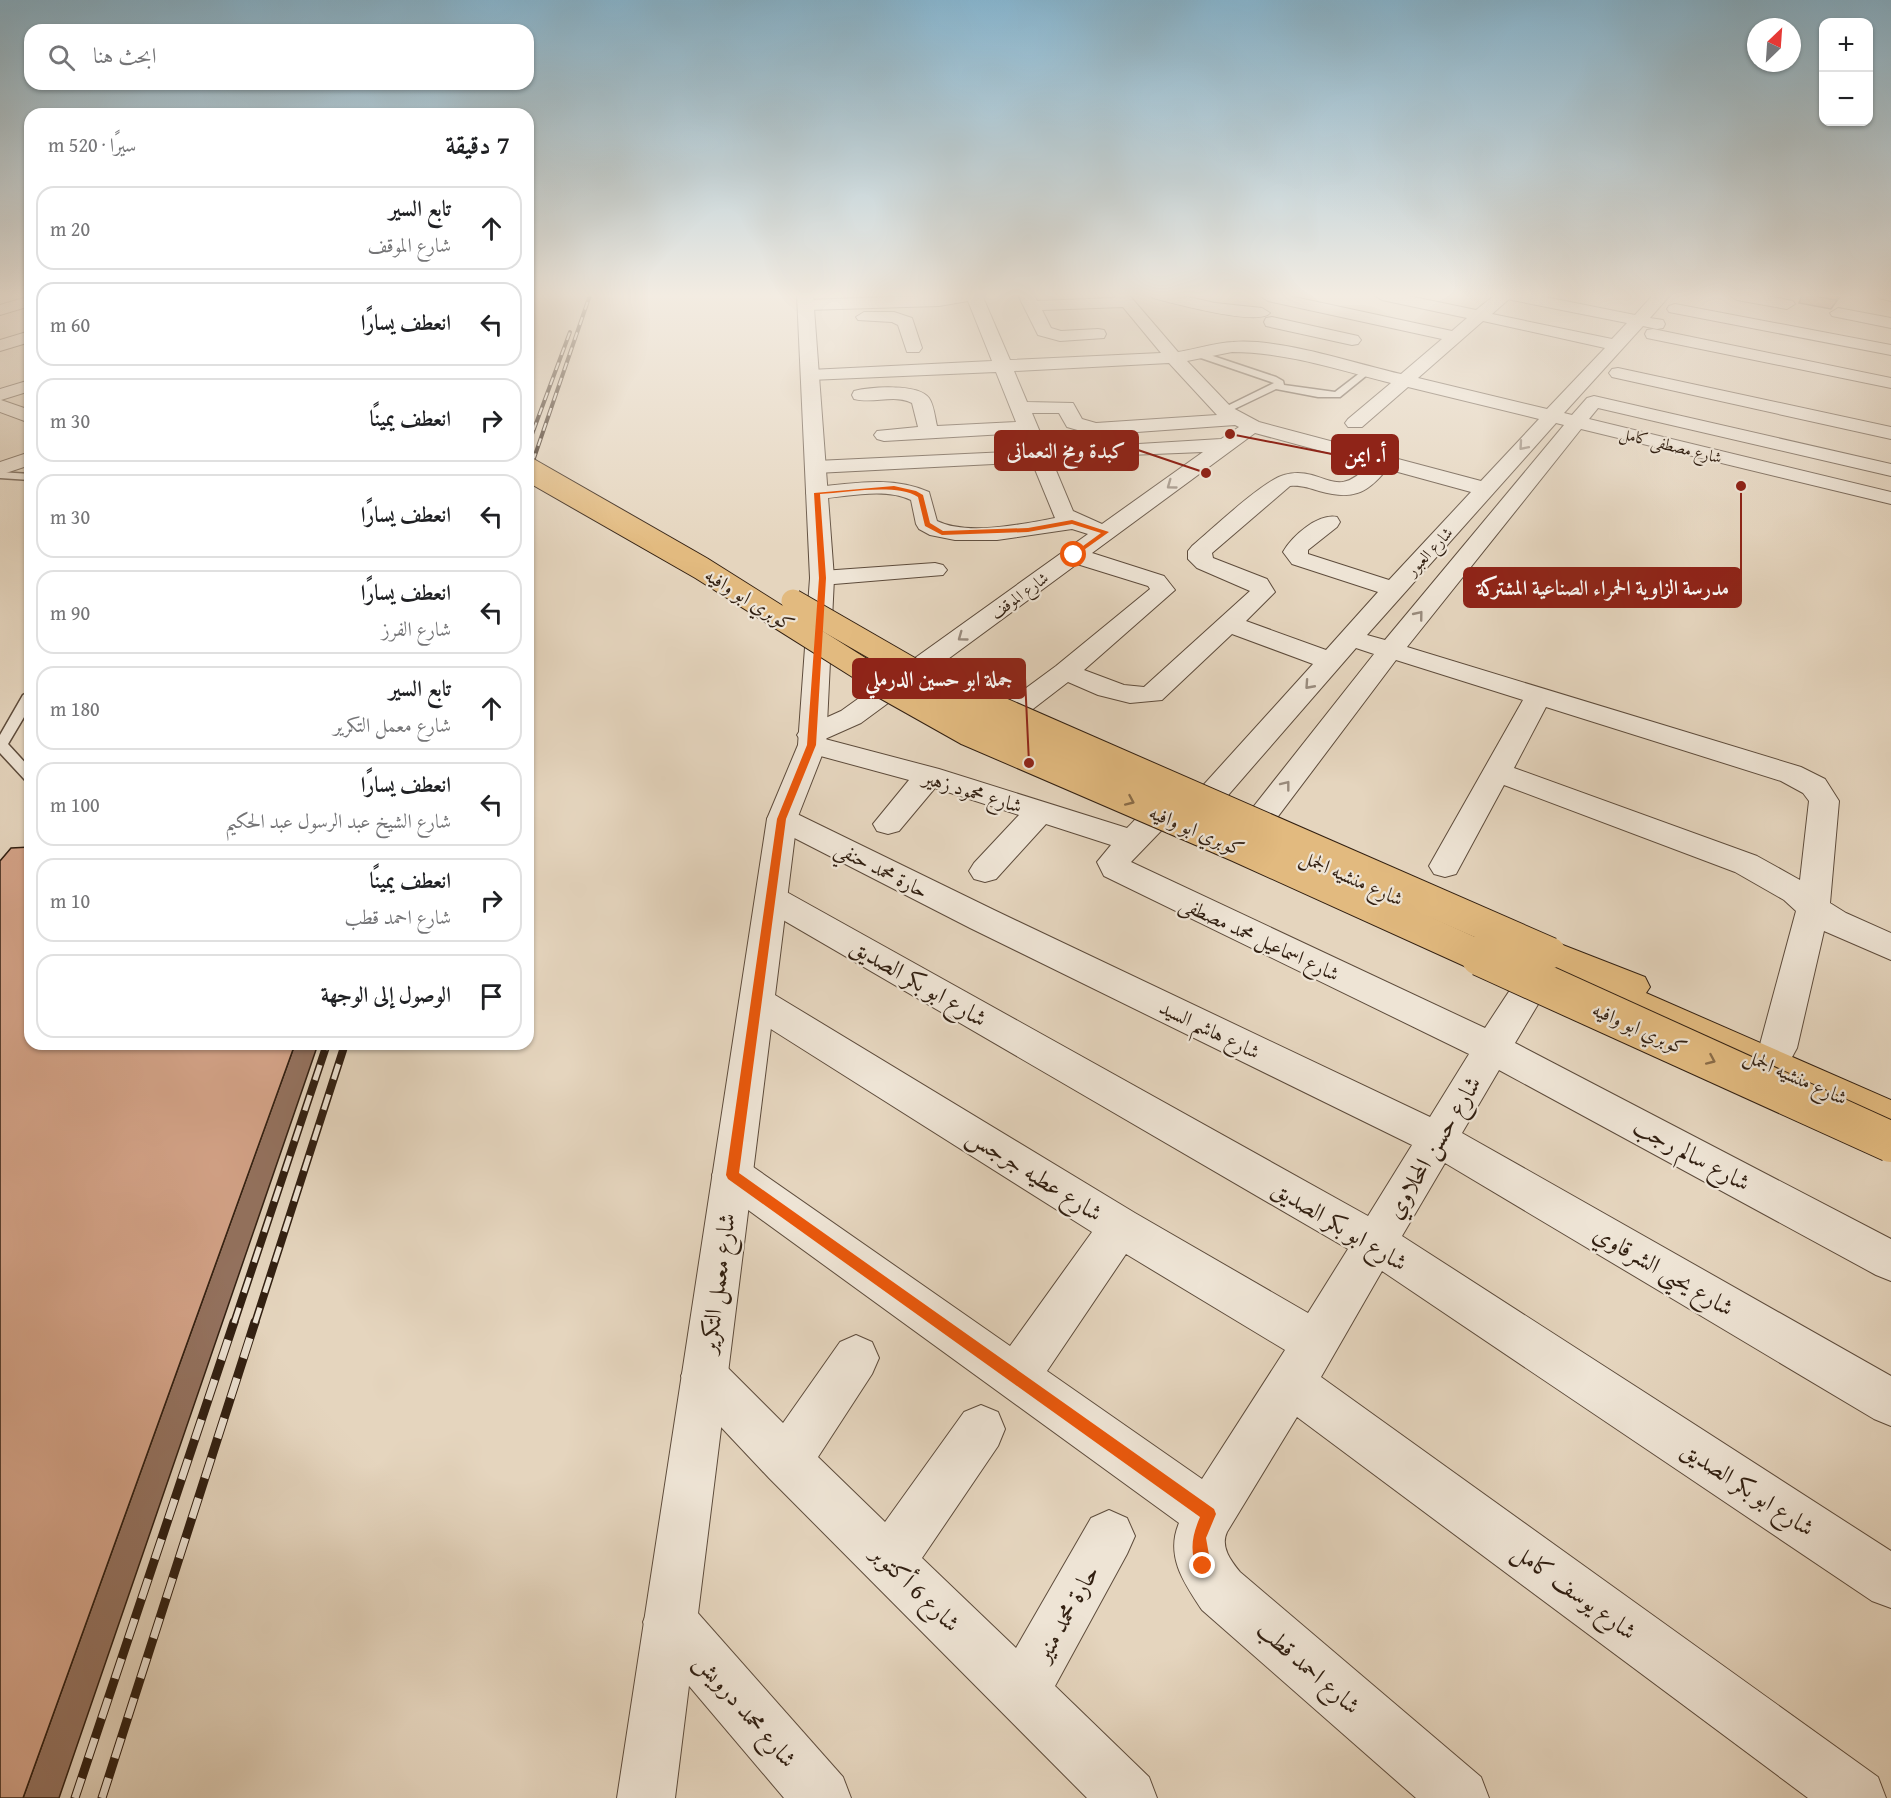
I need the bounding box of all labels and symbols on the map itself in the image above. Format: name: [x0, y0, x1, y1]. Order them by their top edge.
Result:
north arrow: [1747, 18, 1801, 72]
street label: شارع مصطفى كامل: [1617, 421, 1725, 471]
callout: كبدة ومخ النعمانى: [995, 431, 1138, 470]
text: كبدة ومخ النعمانى: [1005, 435, 1126, 469]
callout: أ. ايمن: [1332, 435, 1398, 474]
text: أ. ايمن: [1344, 439, 1386, 470]
one-way arrow: [1519, 439, 1530, 450]
one-way arrow: [1166, 478, 1177, 489]
street label: شارع العبور: [1399, 521, 1459, 584]
route start: [1060, 541, 1086, 567]
street label: كوبري ابو وافيه: [698, 560, 801, 640]
street label: شارع الموقف: [985, 566, 1054, 626]
callout: مدرسة الزاوية الحمراء الصناعية المشتركة: [1464, 568, 1741, 607]
text: مدرسة الزاوية الحمراء الصناعية المشتركة: [1475, 572, 1729, 603]
one-way arrow: [1412, 611, 1423, 622]
one-way arrow: [957, 629, 968, 640]
callout: جملة ابو حسين الدرملي: [853, 659, 1025, 698]
text: جملة ابو حسين الدرملي: [864, 663, 1013, 699]
one-way arrow: [1305, 679, 1316, 689]
street label: شارع محمود زهير: [917, 762, 1026, 824]
one-way arrow: [1279, 781, 1290, 792]
one-way arrow: [1124, 794, 1135, 806]
street label: كوبري ابو وافيه: [1144, 797, 1249, 865]
street label: حارة محمد حنفي: [828, 833, 934, 910]
street label: شارع منشيه الجمل: [1294, 841, 1408, 916]
street label: شارع اسماعيل محمد مصطفى: [1174, 888, 1345, 991]
street label: شارع ابو بكر الصديق: [842, 929, 994, 1038]
street label: شارع هاشم السيد: [1152, 992, 1265, 1071]
street label: كوبري ابو وافيه: [1587, 994, 1692, 1064]
street label: شارع منشيه الجمل: [1738, 1040, 1852, 1115]
one-way arrow: [1704, 1052, 1715, 1064]
street label: شارع حسن المحلاوي: [1376, 1069, 1492, 1227]
street label: شارع سالم رجب: [1625, 1108, 1757, 1203]
street label: شارع عطيه جرجس: [959, 1118, 1110, 1232]
street label: شارع ابو بكر الصديق: [1264, 1171, 1415, 1282]
street label: شارع معمل التكرير: [689, 1211, 747, 1359]
street label: شارع يحيى الشرقاوي: [1586, 1215, 1741, 1327]
street label: شارع ابو بكر الصديق: [1673, 1432, 1822, 1547]
street label: شارع 6 أكتوبر: [859, 1534, 969, 1642]
street label: شارع يوسف كامل: [1504, 1534, 1644, 1651]
route end: [1189, 1552, 1215, 1578]
street label: حارة محمد منير: [1023, 1558, 1107, 1671]
street label: شارع احمد قطب: [1247, 1612, 1369, 1724]
street label: شارع محمد درويش: [684, 1645, 806, 1777]

